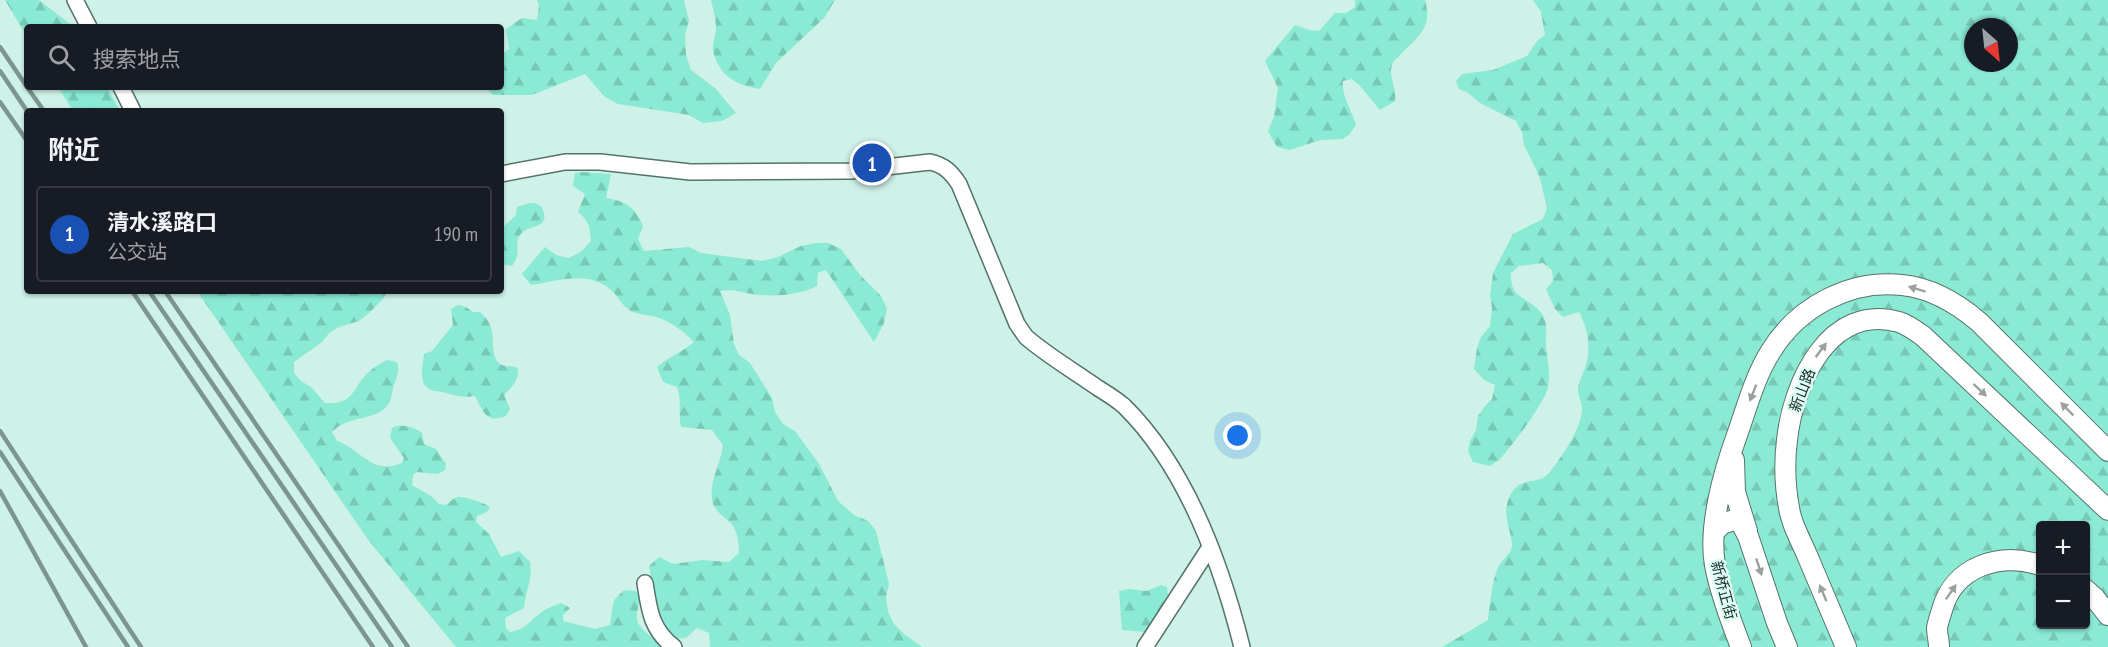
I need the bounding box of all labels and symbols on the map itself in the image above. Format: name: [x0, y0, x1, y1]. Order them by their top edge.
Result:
north arrow: [1964, 18, 2018, 72]
pin: 1: [852, 140, 892, 186]
one-way arrow: [1908, 284, 1926, 293]
one-way arrow: [1815, 342, 1828, 358]
street label: 新山路: [1785, 366, 1819, 414]
one-way arrow: [1973, 382, 1987, 396]
one-way arrow: [1747, 384, 1757, 402]
one-way arrow: [2060, 403, 2074, 417]
your location: [1223, 421, 1252, 450]
one-way arrow: [1754, 558, 1764, 576]
street label: 新桥正街: [1707, 559, 1741, 621]
one-way arrow: [1945, 584, 1957, 600]
one-way arrow: [1819, 585, 1828, 602]

